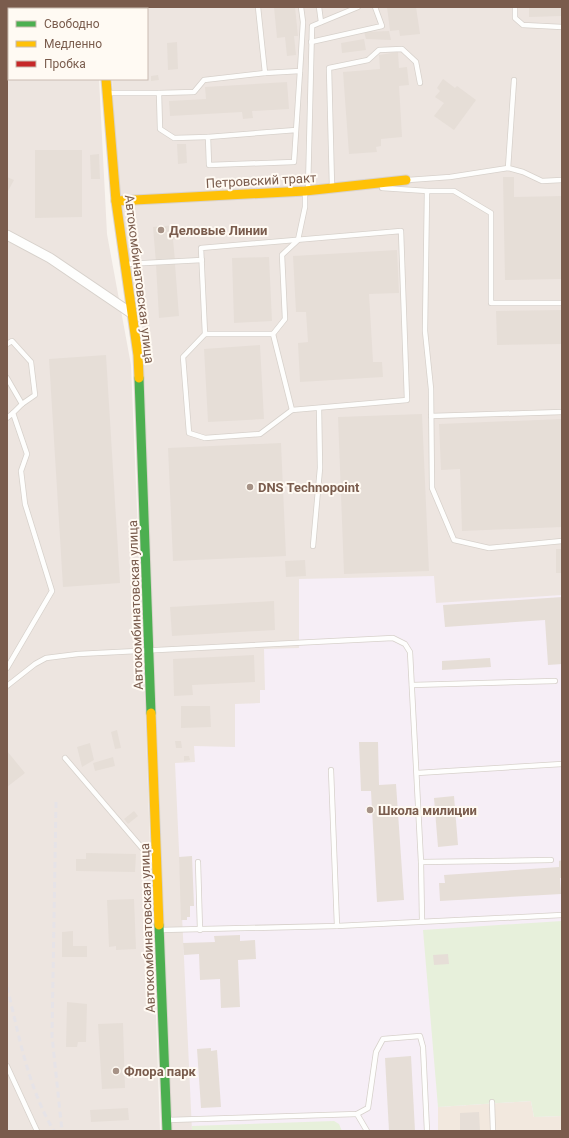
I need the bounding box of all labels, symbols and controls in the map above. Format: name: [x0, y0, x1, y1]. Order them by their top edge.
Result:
legend: [8, 8, 148, 80]
text: Свободно: [44, 17, 100, 31]
text: Медленно: [44, 37, 102, 51]
text: Пробка: [44, 57, 86, 71]
street label: Петровский тракт: [205, 170, 317, 191]
street label: Автокомбинатовская улица: [122, 194, 157, 364]
place label: Деловые Линии: [169, 223, 267, 238]
marker: Деловые Линии: [156, 225, 166, 235]
place label: DNS Technopoint: [258, 480, 360, 495]
marker: DNS Technopoint: [245, 482, 255, 492]
street label: Автокомбинатовская улица: [125, 520, 146, 690]
place label: Школа милиции: [378, 803, 477, 818]
marker: Школа милиции: [365, 805, 375, 815]
street label: Автокомбинатовская улица: [137, 843, 158, 1013]
place label: Флора парк: [124, 1064, 196, 1079]
marker: Флора парк: [111, 1066, 121, 1076]

